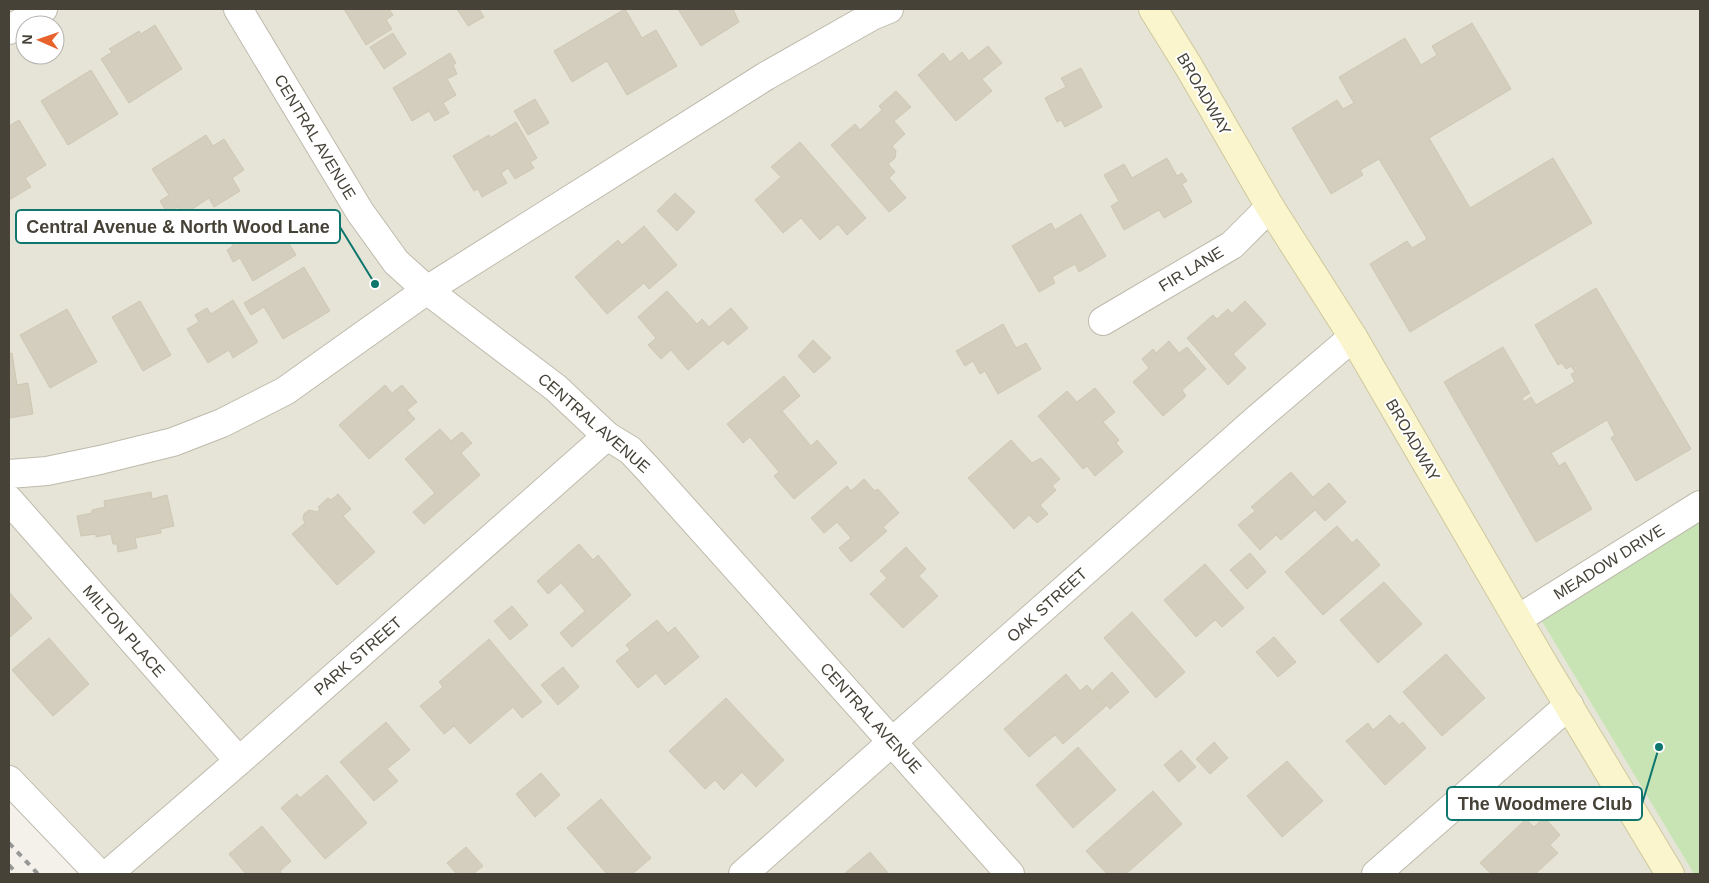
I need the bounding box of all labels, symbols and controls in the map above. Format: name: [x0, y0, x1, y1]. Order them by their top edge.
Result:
north arrow: [15, 15, 65, 65]
text: N: [19, 34, 35, 45]
street label: BROADWAY: [1174, 50, 1234, 138]
street label: CENTRAL AVENUE: [271, 72, 359, 202]
callout: Central Avenue & North Wood Lane: [16, 210, 340, 243]
text: Central Avenue & North Wood Lane: [26, 217, 330, 237]
street label: FIR LANE: [1156, 243, 1226, 295]
street label: CENTRAL AVENUE: [535, 370, 653, 476]
street label: BROADWAY: [1383, 396, 1443, 484]
street label: MEADOW DRIVE: [1551, 521, 1667, 603]
street label: OAK STREET: [1004, 565, 1091, 645]
street label: MILTON PLACE: [80, 582, 168, 680]
street label: PARK STREET: [311, 613, 405, 698]
street label: CENTRAL AVENUE: [817, 659, 925, 777]
callout: The Woodmere Club: [1447, 787, 1642, 820]
text: The Woodmere Club: [1458, 794, 1632, 814]

